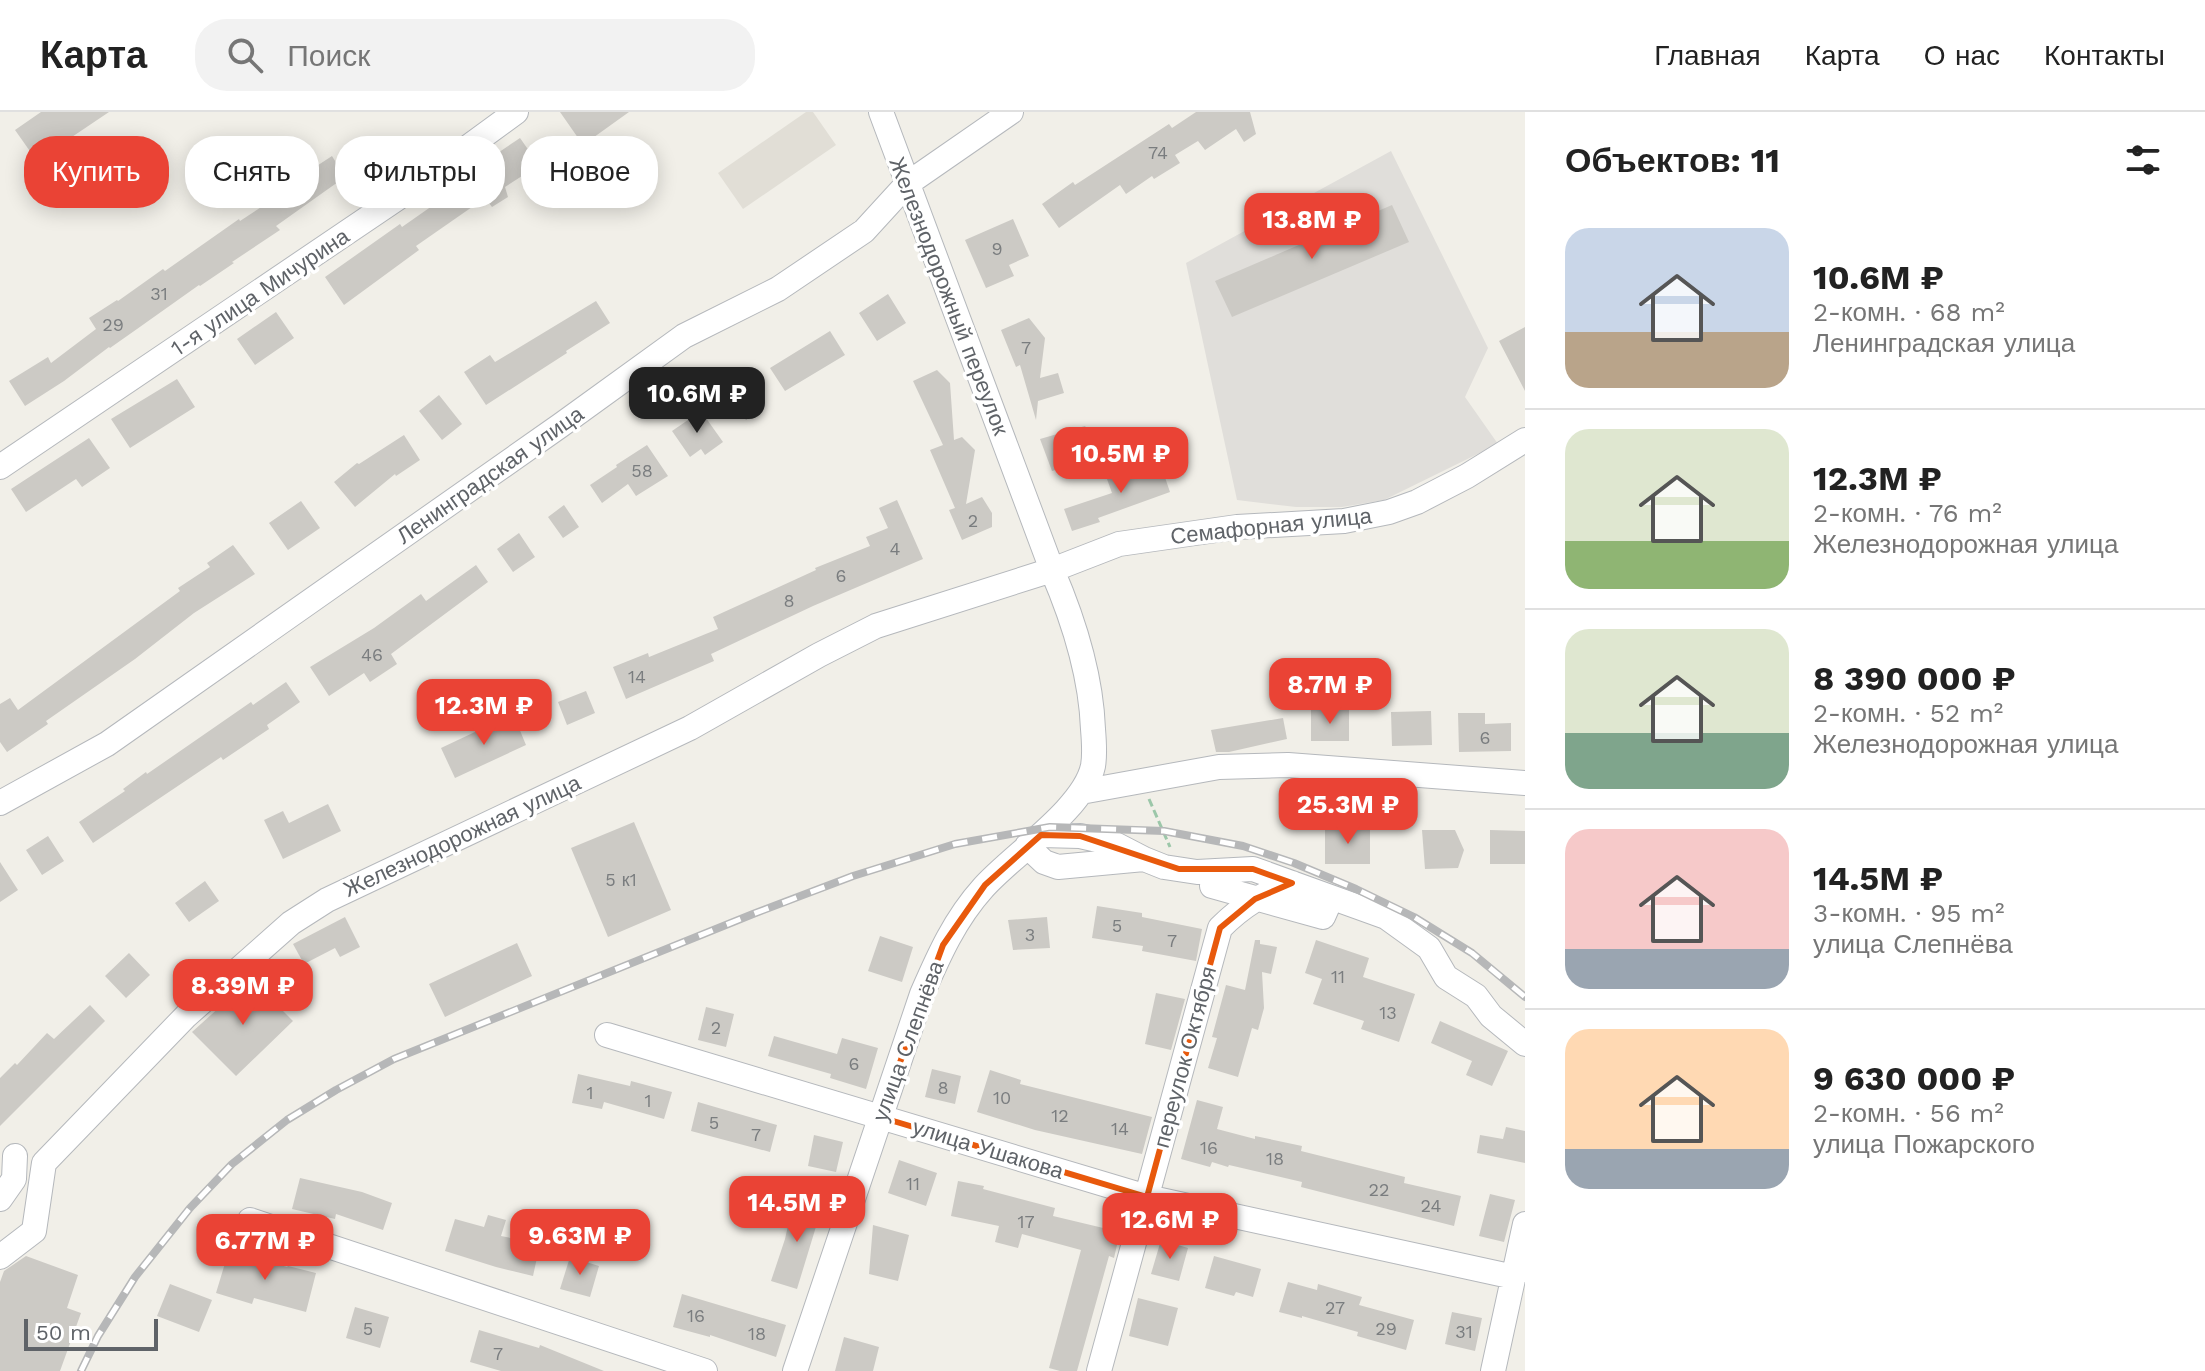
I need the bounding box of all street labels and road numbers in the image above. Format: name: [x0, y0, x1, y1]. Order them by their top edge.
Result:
street label: Железнодорожный переулок: [884, 153, 1014, 439]
street label: 1-я улица Мичурина: [166, 223, 354, 361]
street label: Ленинградская улица: [392, 401, 589, 549]
street label: Семафорная улица: [1169, 503, 1374, 549]
street label: Железнодорожная улица: [340, 770, 585, 902]
street label: улица Слепнёва: [867, 957, 949, 1125]
street label: переулок Октября: [1149, 964, 1221, 1150]
street label: улица Ушакова: [909, 1114, 1067, 1184]

